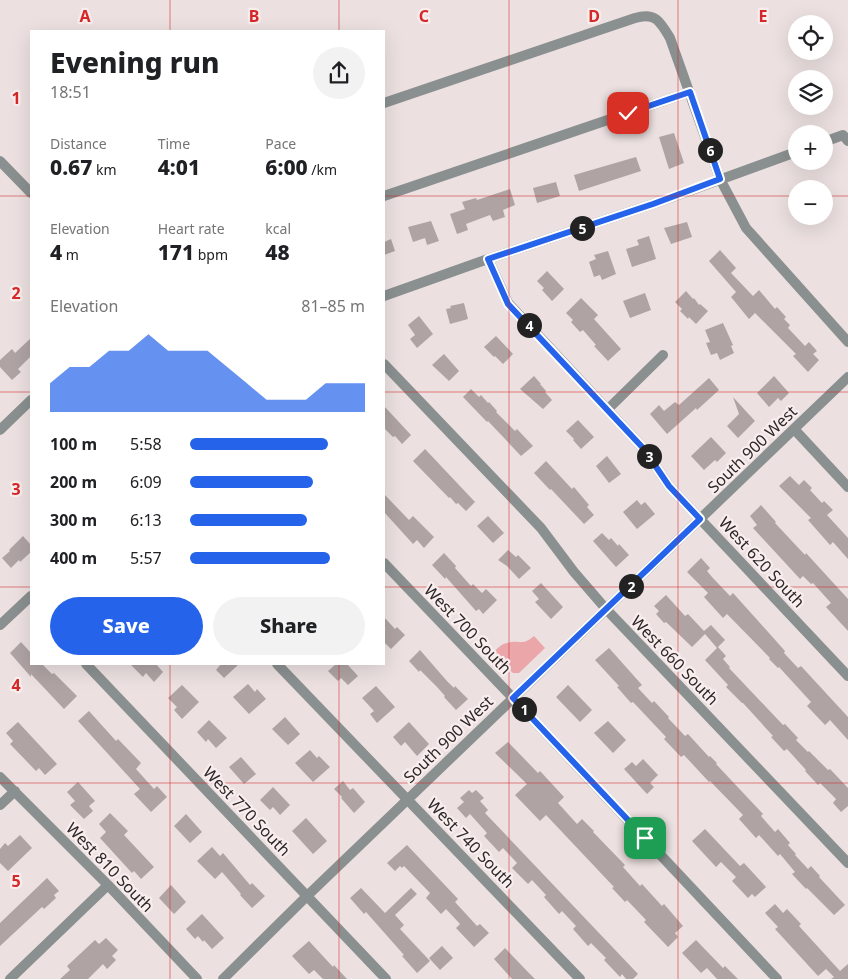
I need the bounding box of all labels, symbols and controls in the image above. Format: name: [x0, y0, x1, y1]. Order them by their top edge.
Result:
text: A: [79, 5, 91, 27]
text: B: [249, 5, 259, 27]
text: C: [419, 5, 429, 27]
text: D: [588, 5, 600, 27]
text: E: [759, 5, 768, 27]
map controls: [788, 15, 833, 225]
button: locate: [788, 15, 833, 60]
text: Evening run: [50, 43, 219, 81]
button: share: [313, 47, 365, 99]
button: layers: [788, 70, 833, 115]
text: 18:51: [50, 81, 91, 103]
text: 1: [11, 87, 21, 109]
pin: [607, 92, 649, 134]
icon: check: [614, 99, 642, 127]
button: +: [788, 125, 833, 170]
text: Distance: [50, 134, 107, 153]
text: Time: [158, 134, 190, 153]
text: Pace: [265, 134, 296, 153]
pin: 6: [698, 138, 722, 162]
text: 6: [706, 141, 715, 160]
text: 0.67: [50, 153, 92, 181]
text: 4:01: [158, 153, 200, 181]
text: 6:00: [265, 153, 308, 181]
text: km: [92, 160, 117, 179]
text: /km: [308, 160, 337, 179]
button: −: [788, 180, 833, 225]
pin: 5: [570, 216, 594, 240]
text: Elevation: [50, 219, 110, 238]
text: Heart rate: [158, 219, 225, 238]
text: kcal: [265, 219, 291, 238]
text: 5: [578, 219, 587, 238]
text: 4: [50, 238, 62, 266]
text: 171: [158, 238, 194, 266]
text: 48: [265, 238, 290, 266]
text: m: [62, 245, 79, 264]
text: bpm: [194, 245, 228, 264]
text: 2: [11, 282, 21, 304]
text: Elevation: [50, 295, 118, 317]
text: 81–85 m: [301, 295, 365, 317]
pin: 4: [516, 312, 542, 338]
text: 4: [525, 316, 534, 335]
street label: South 900 West: [702, 400, 802, 497]
text: 100 m: [50, 433, 97, 455]
text: 5:58: [130, 433, 162, 455]
pin: 3: [636, 444, 662, 468]
text: 3: [645, 447, 654, 466]
text: 200 m: [50, 471, 97, 493]
text: 6:09: [130, 471, 162, 493]
text: 3: [11, 478, 21, 500]
text: 300 m: [50, 509, 97, 531]
text: 6:13: [130, 509, 162, 531]
street label: West 620 South: [714, 512, 810, 612]
text: 400 m: [50, 547, 97, 569]
text: 5:57: [130, 547, 162, 569]
pin: 2: [618, 574, 644, 598]
text: 2: [627, 577, 636, 596]
street label: West 700 South: [420, 579, 516, 679]
button: Save: [50, 597, 203, 655]
button: Share: [213, 597, 365, 655]
street label: West 660 South: [627, 610, 723, 710]
text: 4: [11, 674, 21, 696]
street label: South 900 West: [398, 690, 498, 787]
pin: 1: [512, 696, 536, 722]
text: 1: [520, 700, 529, 719]
street label: West 770 South: [199, 761, 295, 861]
street label: West 740 South: [423, 793, 519, 893]
street label: West 810 South: [62, 817, 158, 917]
pin: [624, 817, 666, 859]
icon: arrive: [631, 824, 659, 852]
text: 5: [11, 870, 21, 892]

